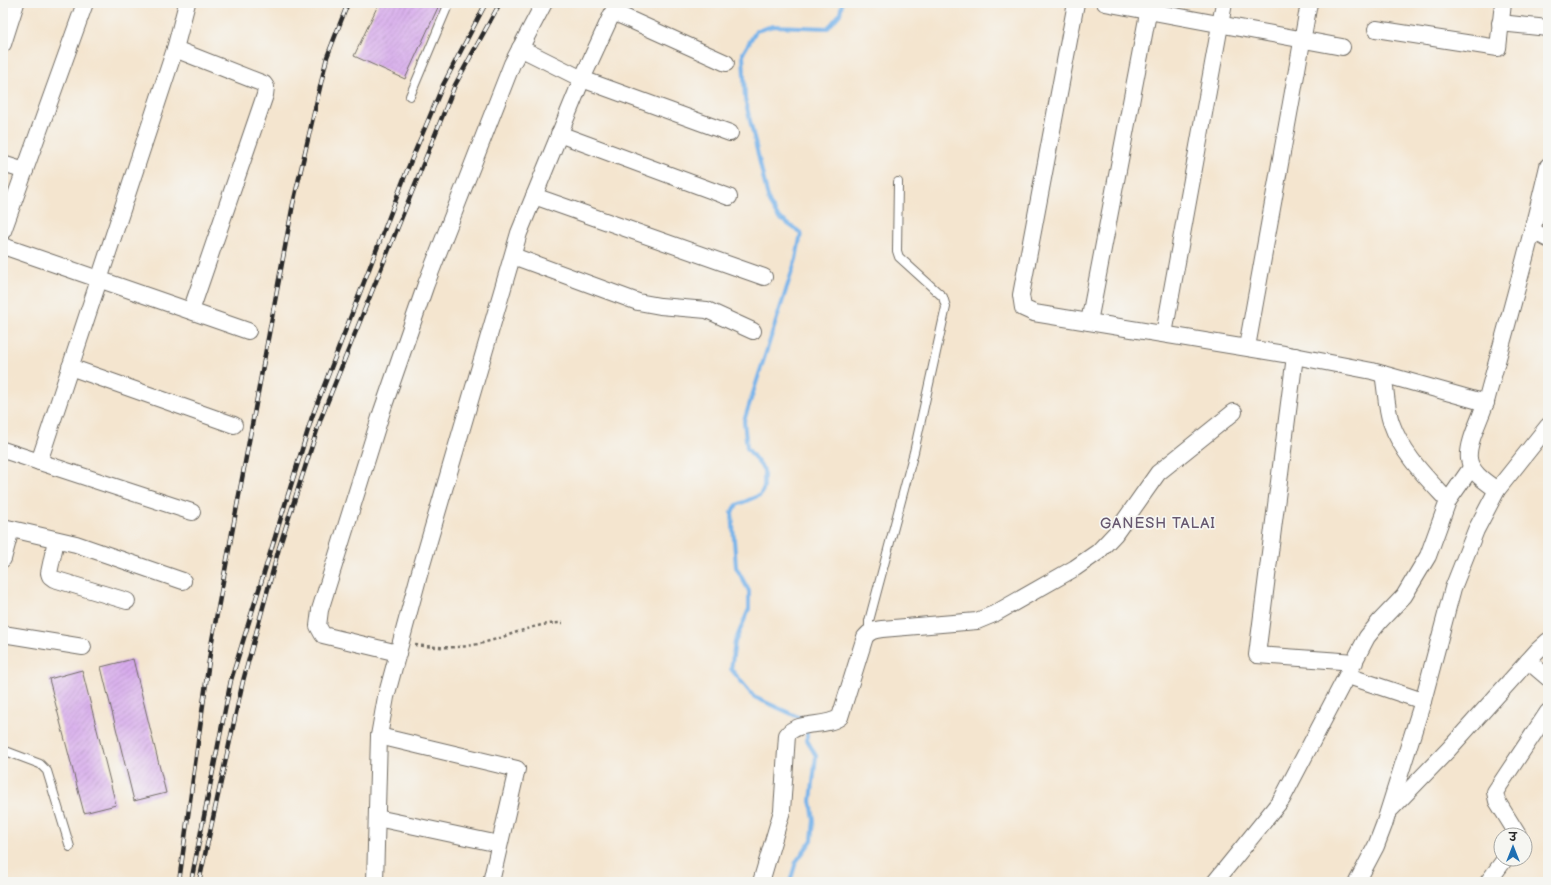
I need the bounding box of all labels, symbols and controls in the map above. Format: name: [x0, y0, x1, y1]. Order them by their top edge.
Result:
district label: GANESH TALAI: [1100, 514, 1216, 533]
north arrow: [1493, 827, 1533, 867]
text: उ: [1508, 831, 1518, 844]

